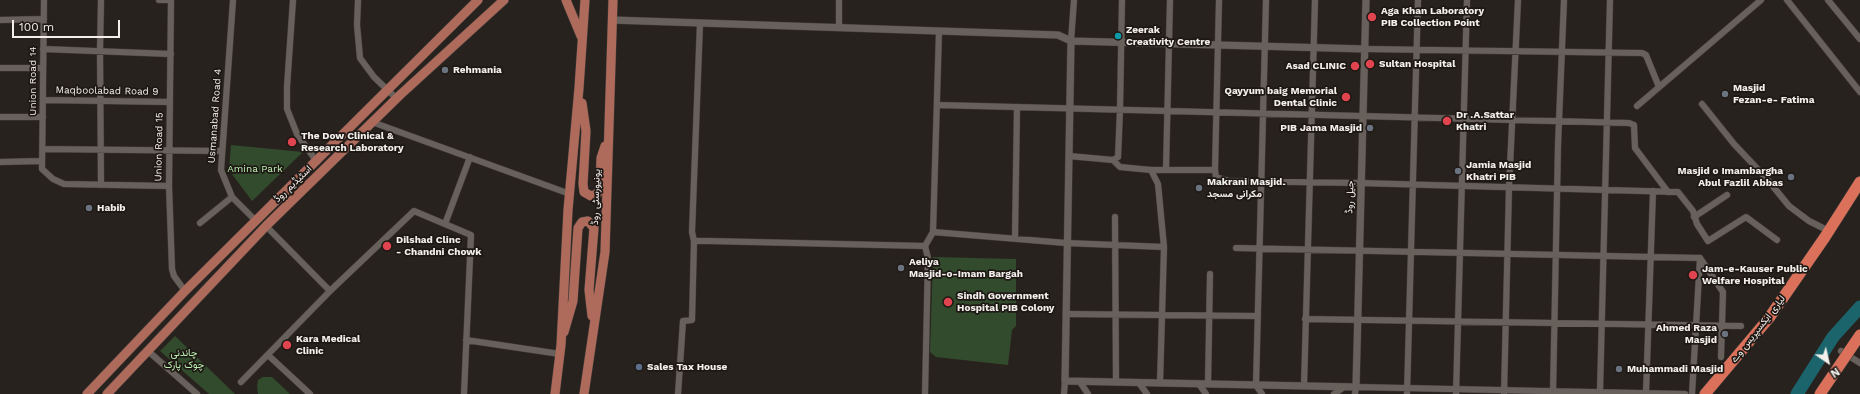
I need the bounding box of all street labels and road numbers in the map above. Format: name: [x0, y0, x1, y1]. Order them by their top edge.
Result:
street label: Union Road 14: [27, 46, 39, 116]
street label: Usmanabad Road 4: [206, 68, 224, 164]
street label: Maqboolabad Road 9: [55, 84, 159, 98]
street label: Union Road 15: [152, 112, 166, 182]
street label: اسٹیڈیم روڈ: [272, 163, 314, 205]
street label: یونیورسٹی روڈ: [589, 169, 603, 225]
street label: جیل روڈ: [1343, 180, 1357, 214]
street label: لیاری ایکسپریس وے: [1728, 293, 1788, 365]

